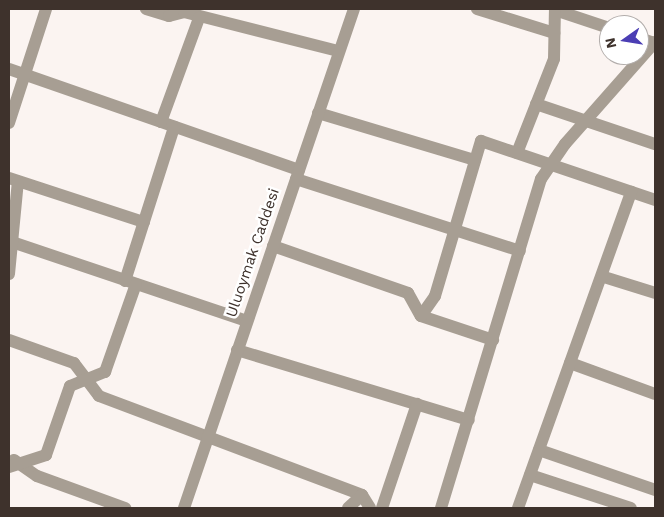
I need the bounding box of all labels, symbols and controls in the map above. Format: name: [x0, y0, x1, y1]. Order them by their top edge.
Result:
north arrow: [599, 15, 649, 65]
text: N: [601, 36, 619, 50]
street label: Uluoymak Caddesi: [222, 186, 284, 320]

